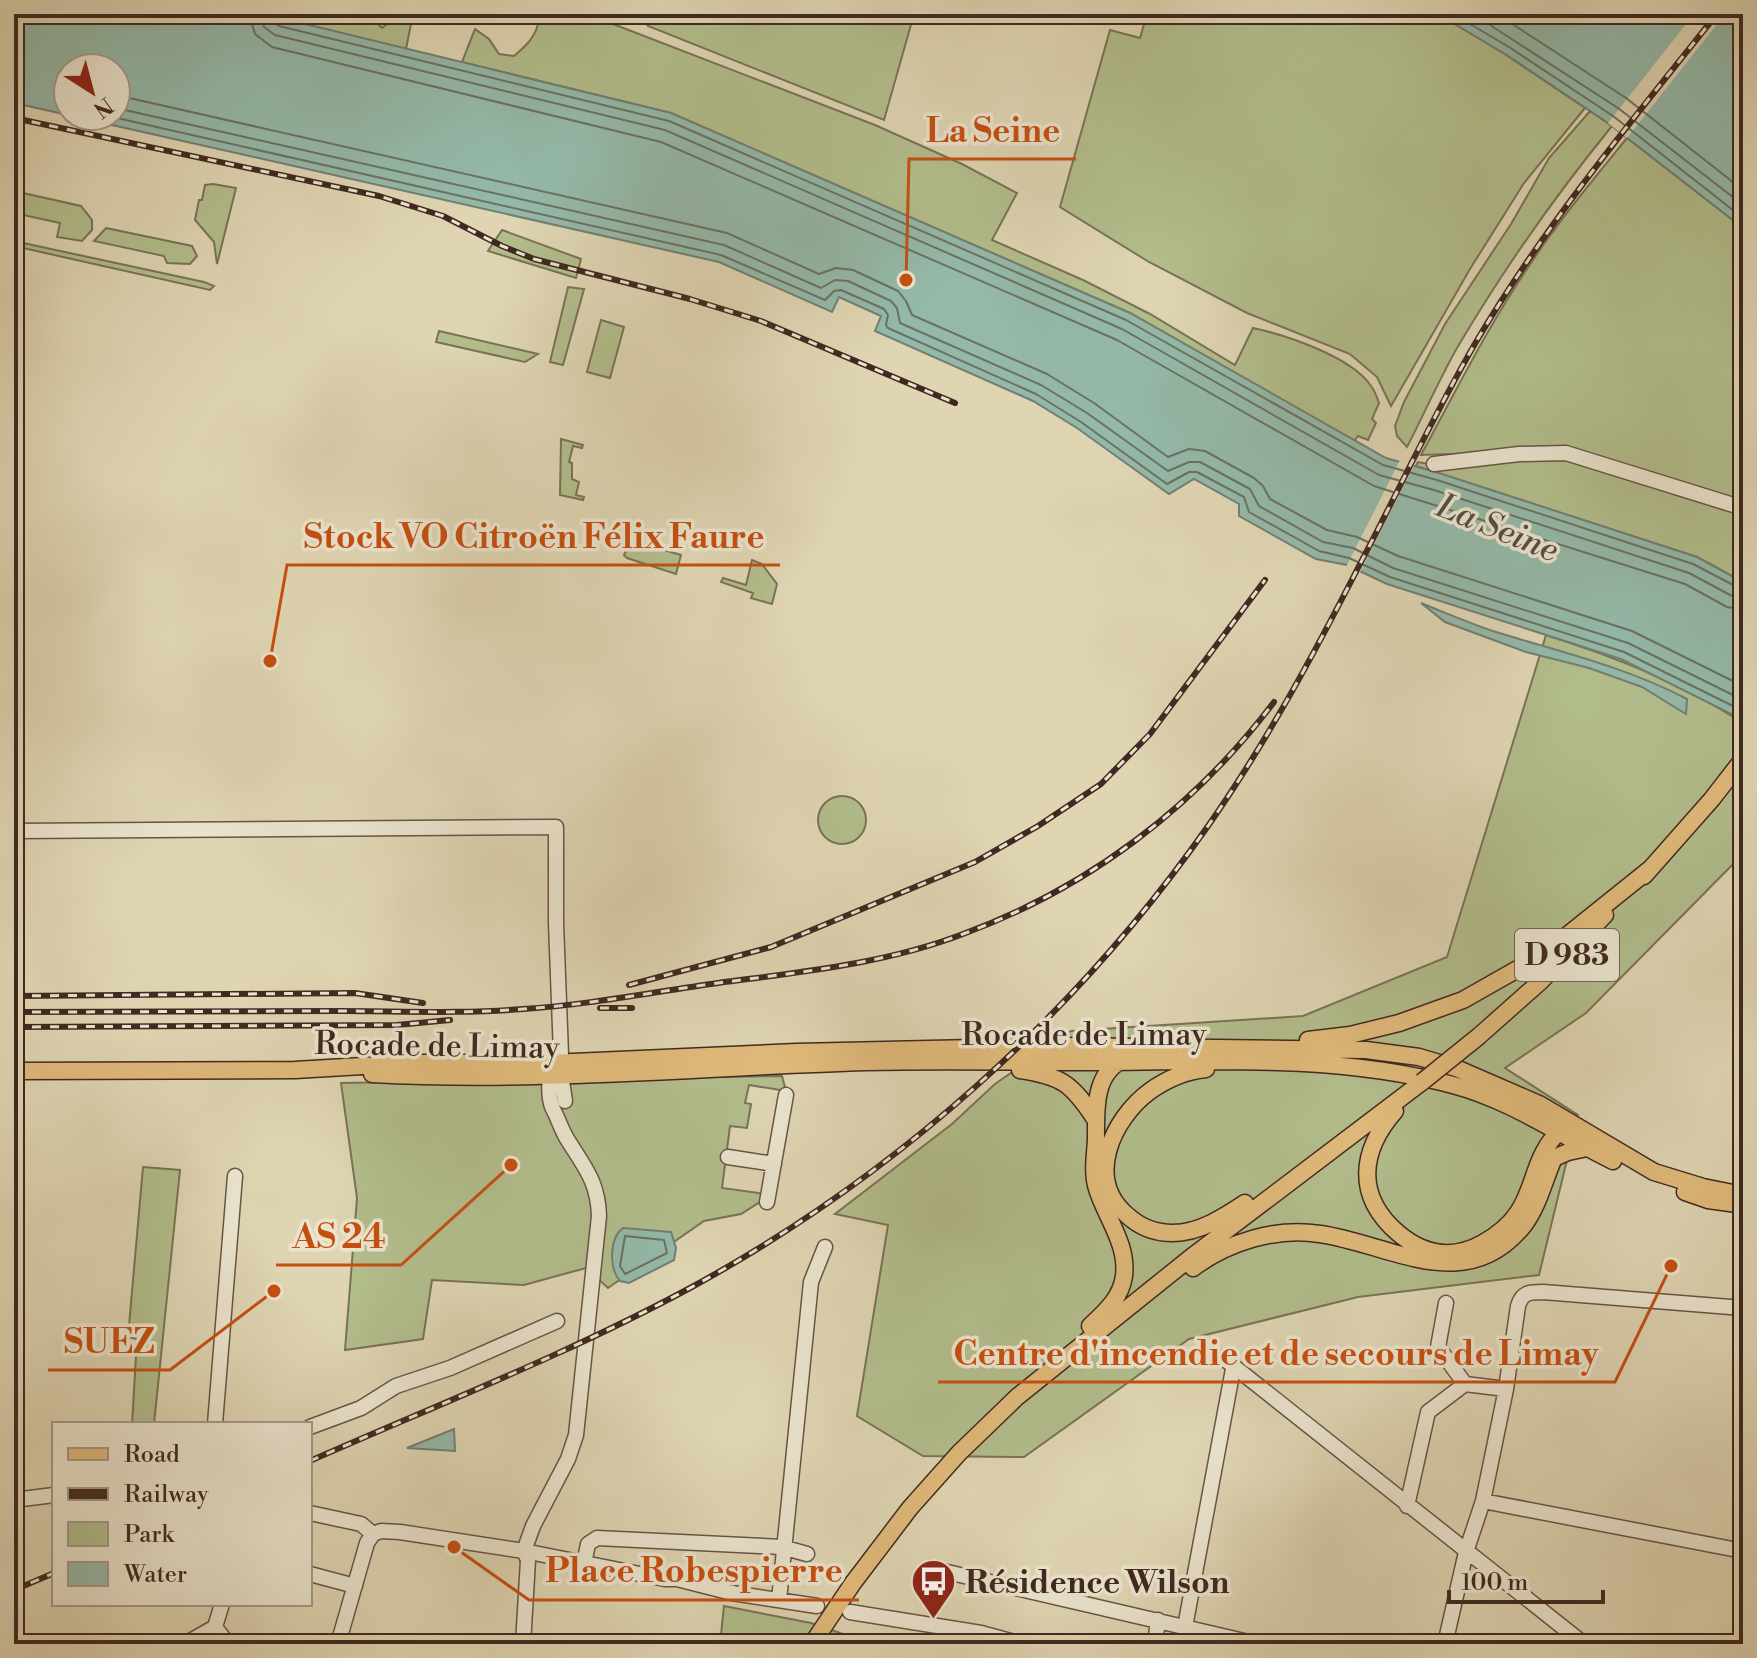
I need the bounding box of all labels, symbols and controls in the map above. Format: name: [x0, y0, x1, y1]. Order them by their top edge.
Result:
north arrow: [52, 52, 132, 132]
text: N: [87, 91, 118, 123]
callout: La Seine: [909, 101, 1076, 159]
text: La Seine: [926, 111, 1060, 153]
water label: La Seine: [1430, 485, 1564, 572]
callout: Stock VO Citroën Félix Faure: [287, 507, 780, 565]
text: Stock VO Citroën Félix Faure: [304, 517, 764, 559]
road number: D 983: [1515, 929, 1619, 981]
street label: Rocade de Limay: [961, 1015, 1207, 1055]
street label: Rocade de Limay: [314, 1024, 560, 1068]
callout: AS 24: [276, 1207, 401, 1265]
text: AS 24: [291, 1217, 386, 1259]
callout: SUEZ: [48, 1312, 170, 1370]
text: SUEZ: [64, 1322, 154, 1364]
callout: Centre d'incendie et de secours de Limay: [938, 1324, 1615, 1382]
text: Centre d'incendie et de secours de Limay: [953, 1334, 1600, 1376]
legend: [52, 1422, 312, 1606]
text: Road: [124, 1440, 180, 1470]
text: Railway: [124, 1480, 209, 1510]
text: Park: [124, 1520, 175, 1550]
callout: Place Robespierre: [529, 1542, 859, 1600]
text: Place Robespierre: [545, 1551, 843, 1593]
scale bar: [1449, 1554, 1603, 1604]
bus stop icon: Résidence Wilson: [910, 1558, 958, 1621]
text: Water: [123, 1560, 187, 1590]
place label: Résidence Wilson: [965, 1563, 1230, 1603]
text: 100 m: [1461, 1568, 1528, 1598]

